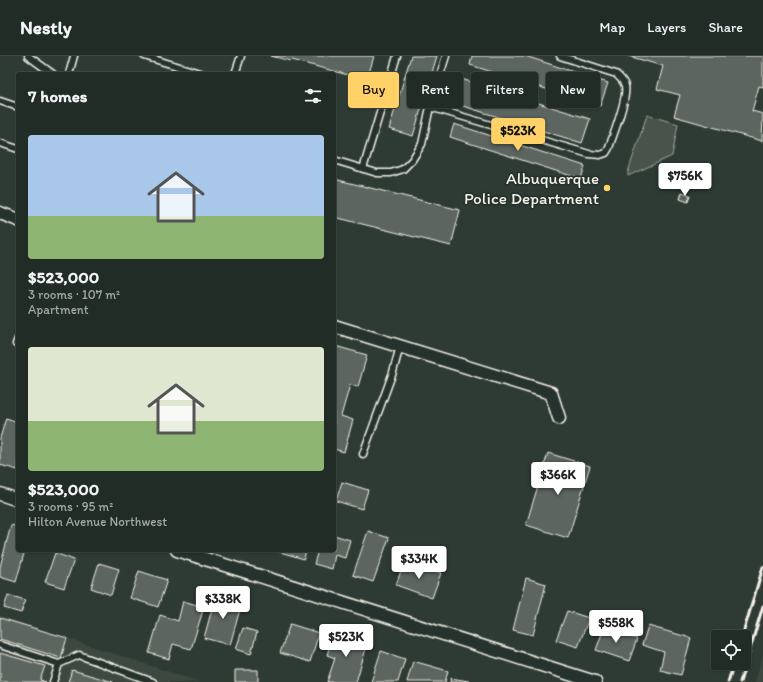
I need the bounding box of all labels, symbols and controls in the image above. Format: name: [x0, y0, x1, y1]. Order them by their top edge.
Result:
text: Nestly: [20, 16, 72, 39]
text: Map: [600, 19, 625, 36]
text: Layers: [647, 19, 686, 36]
text: Share: [708, 19, 743, 36]
chip: Buy: [348, 72, 399, 108]
chip: Rent: [407, 72, 463, 108]
chip: Filters: [471, 72, 538, 108]
chip: New: [546, 72, 600, 108]
icon: filters: [302, 85, 324, 107]
text: 7 homes: [28, 86, 88, 106]
pin: $523K: [490, 118, 546, 152]
text: $523K: [500, 123, 536, 138]
icon: home: [140, 161, 212, 233]
pin: $756K: [657, 163, 713, 197]
place label: Albuquerque Police Department: [464, 168, 600, 208]
text: $756K: [667, 168, 703, 183]
marker: Albuquerque Police Department: [602, 183, 612, 193]
text: $523,000: [28, 267, 99, 287]
text: 3 rooms · 107 m²: [28, 287, 120, 302]
text: Apartment: [28, 302, 89, 317]
icon: home: [140, 373, 212, 445]
pin: $366K: [530, 462, 586, 496]
text: $366K: [540, 467, 576, 482]
text: $523,000: [28, 479, 99, 499]
text: 3 rooms · 95 m²: [28, 499, 113, 514]
text: Hilton Avenue Northwest: [28, 514, 167, 529]
pin: $334K: [391, 546, 447, 580]
text: $334K: [401, 551, 437, 566]
pin: $338K: [195, 586, 251, 620]
text: $338K: [205, 591, 241, 606]
pin: $558K: [588, 610, 644, 644]
text: $558K: [598, 615, 634, 630]
pin: $523K: [318, 624, 374, 658]
text: $523K: [328, 629, 364, 644]
map controls: [711, 630, 751, 670]
button: locate: [711, 630, 751, 670]

